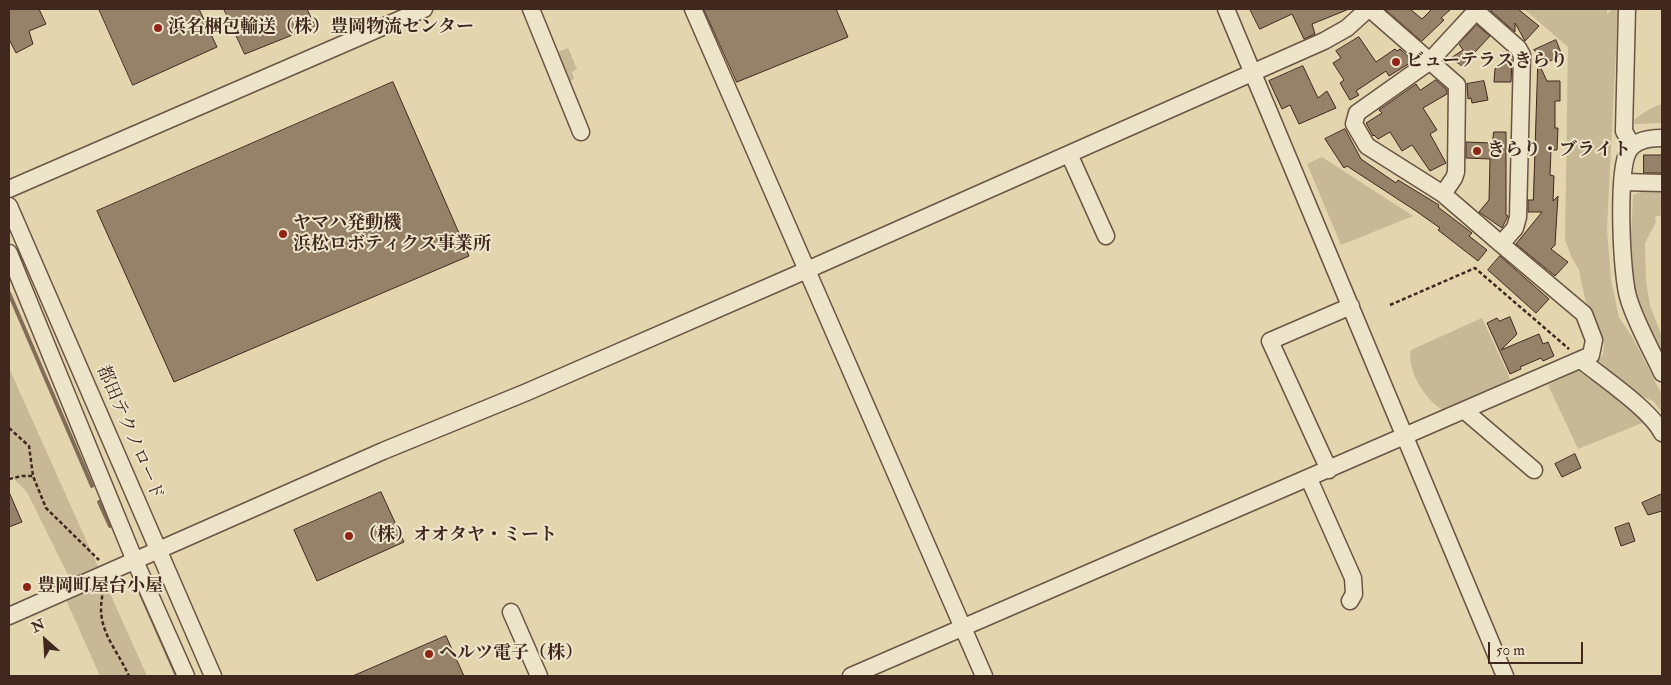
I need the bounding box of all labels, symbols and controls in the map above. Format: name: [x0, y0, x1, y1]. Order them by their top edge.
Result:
place label: 浜名梱包輸送（株）豊岡物流センター: [168, 17, 474, 39]
marker: 浜名梱包輸送（株）豊岡物流センター: [152, 22, 164, 34]
place label: ビューテラスきらり: [1406, 51, 1568, 73]
marker: ビューテラスきらり: [1390, 56, 1402, 68]
place label: きらり・ブライト: [1487, 140, 1631, 162]
marker: きらり・ブライト: [1471, 145, 1483, 157]
place label: ヤマハ発動機 浜松ロボティクス事業所: [293, 213, 491, 255]
marker: ヤマハ発動機 浜松ロボティクス事業所: [277, 228, 289, 240]
street label: 都田テクノロード: [91, 363, 167, 503]
place label: （株）オオタヤ・ミート: [359, 525, 557, 547]
marker: （株）オオタヤ・ミート: [343, 530, 355, 542]
place label: 豊岡町屋台小屋: [37, 576, 163, 598]
marker: 豊岡町屋台小屋: [21, 581, 33, 593]
north arrow: [20, 615, 70, 665]
text: N: [29, 616, 48, 636]
scale bar: [1491, 632, 1586, 664]
text: 50 m: [1496, 641, 1525, 660]
place label: ヘルツ電子（株）: [439, 643, 583, 665]
marker: ヘルツ電子（株）: [423, 648, 435, 660]

